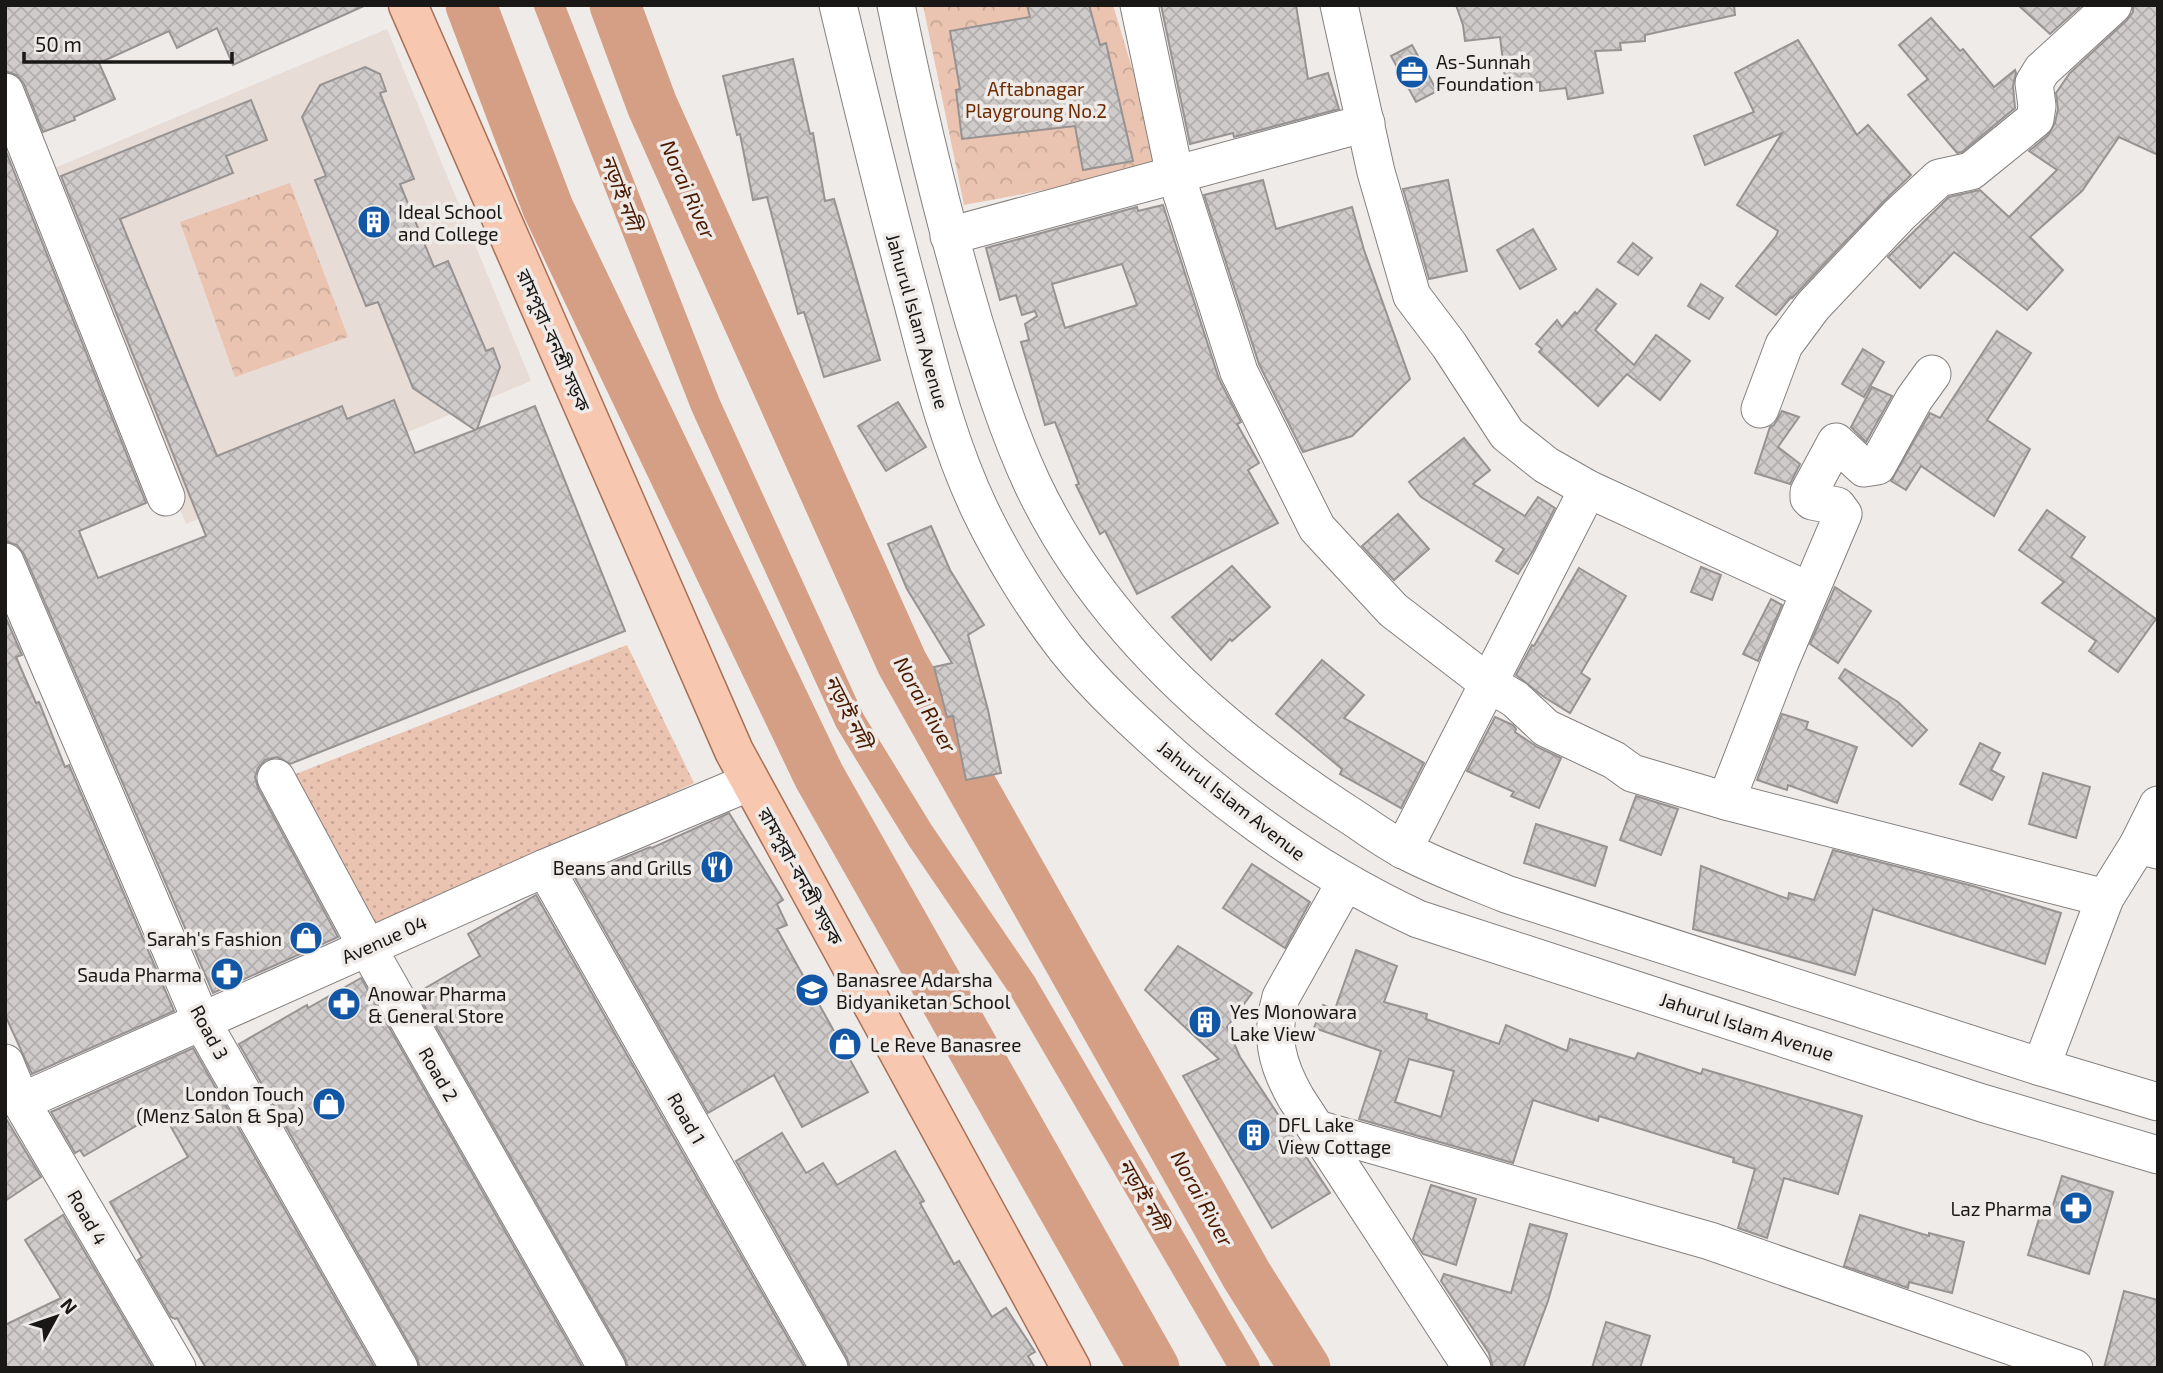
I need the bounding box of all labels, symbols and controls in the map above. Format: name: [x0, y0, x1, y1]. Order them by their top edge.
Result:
scale bar: [24, 21, 233, 65]
text: 50 m: [35, 31, 82, 56]
place label: As-Sunnah Foundation: [1436, 50, 1534, 95]
office icon: As-Sunnah Foundation: [1393, 53, 1431, 91]
park label: Aftabnagar Playgroung No.2: [965, 77, 1107, 122]
water label: Norai River: [656, 136, 722, 243]
water label: নড়াই নদী: [596, 151, 649, 237]
place label: Ideal School and College: [398, 200, 502, 245]
building icon: Ideal School and College: [355, 203, 393, 241]
street label: Jahurul Islam Avenue: [882, 231, 954, 411]
street label: রামপুরা-বনশ্রী সড়ক: [511, 264, 596, 416]
water label: Norai River: [889, 652, 963, 757]
water label: নড়াই নদী: [820, 670, 880, 756]
street label: Jahurul Islam Avenue: [1153, 735, 1311, 865]
street label: রামপুরা-বনশ্রী সড়ক: [752, 803, 848, 950]
restaurant icon: Beans and Grills: [698, 848, 736, 886]
place label: Beans and Grills: [553, 856, 692, 879]
street label: Avenue 04: [338, 910, 430, 968]
shop icon: Sarah's Fashion: [287, 919, 325, 957]
place label: Sarah's Fashion: [147, 927, 282, 950]
pharmacy icon: Sauda Pharma: [208, 955, 246, 993]
place label: Sauda Pharma: [77, 963, 202, 986]
place label: Banasree Adarsha Bidyaniketan School: [836, 968, 1011, 1013]
school or university icon: Banasree Adarsha Bidyaniketan School: [793, 971, 831, 1009]
place label: Anowar Pharma & General Store: [368, 982, 506, 1027]
pharmacy icon: Anowar Pharma & General Store: [325, 985, 363, 1023]
street label: Jahurul Islam Avenue: [1657, 987, 1837, 1065]
place label: Yes Monowara Lake View: [1230, 1000, 1357, 1045]
street label: Road 3: [186, 1001, 234, 1063]
building icon: Yes Monowara Lake View: [1186, 1003, 1224, 1041]
shop icon: Le Reve Banasree: [826, 1025, 864, 1063]
place label: Le Reve Banasree: [870, 1033, 1021, 1056]
street label: Road 2: [414, 1043, 464, 1105]
place label: London Touch (Menz Salon & Spa): [136, 1082, 304, 1127]
shop icon: London Touch (Menz Salon & Spa): [310, 1085, 348, 1123]
street label: Road 1: [663, 1088, 711, 1148]
place label: DFL Lake View Cottage: [1278, 1113, 1391, 1158]
building icon: DFL Lake View Cottage: [1235, 1116, 1273, 1154]
water label: Norai River: [1166, 1146, 1240, 1251]
water label: নড়াই নদী: [1113, 1154, 1177, 1238]
street label: Road 4: [63, 1185, 113, 1249]
pharmacy icon: Laz Pharma: [2057, 1189, 2095, 1227]
place label: Laz Pharma: [1951, 1197, 2052, 1220]
north arrow: [21, 1282, 91, 1352]
text: N: [56, 1293, 83, 1318]

